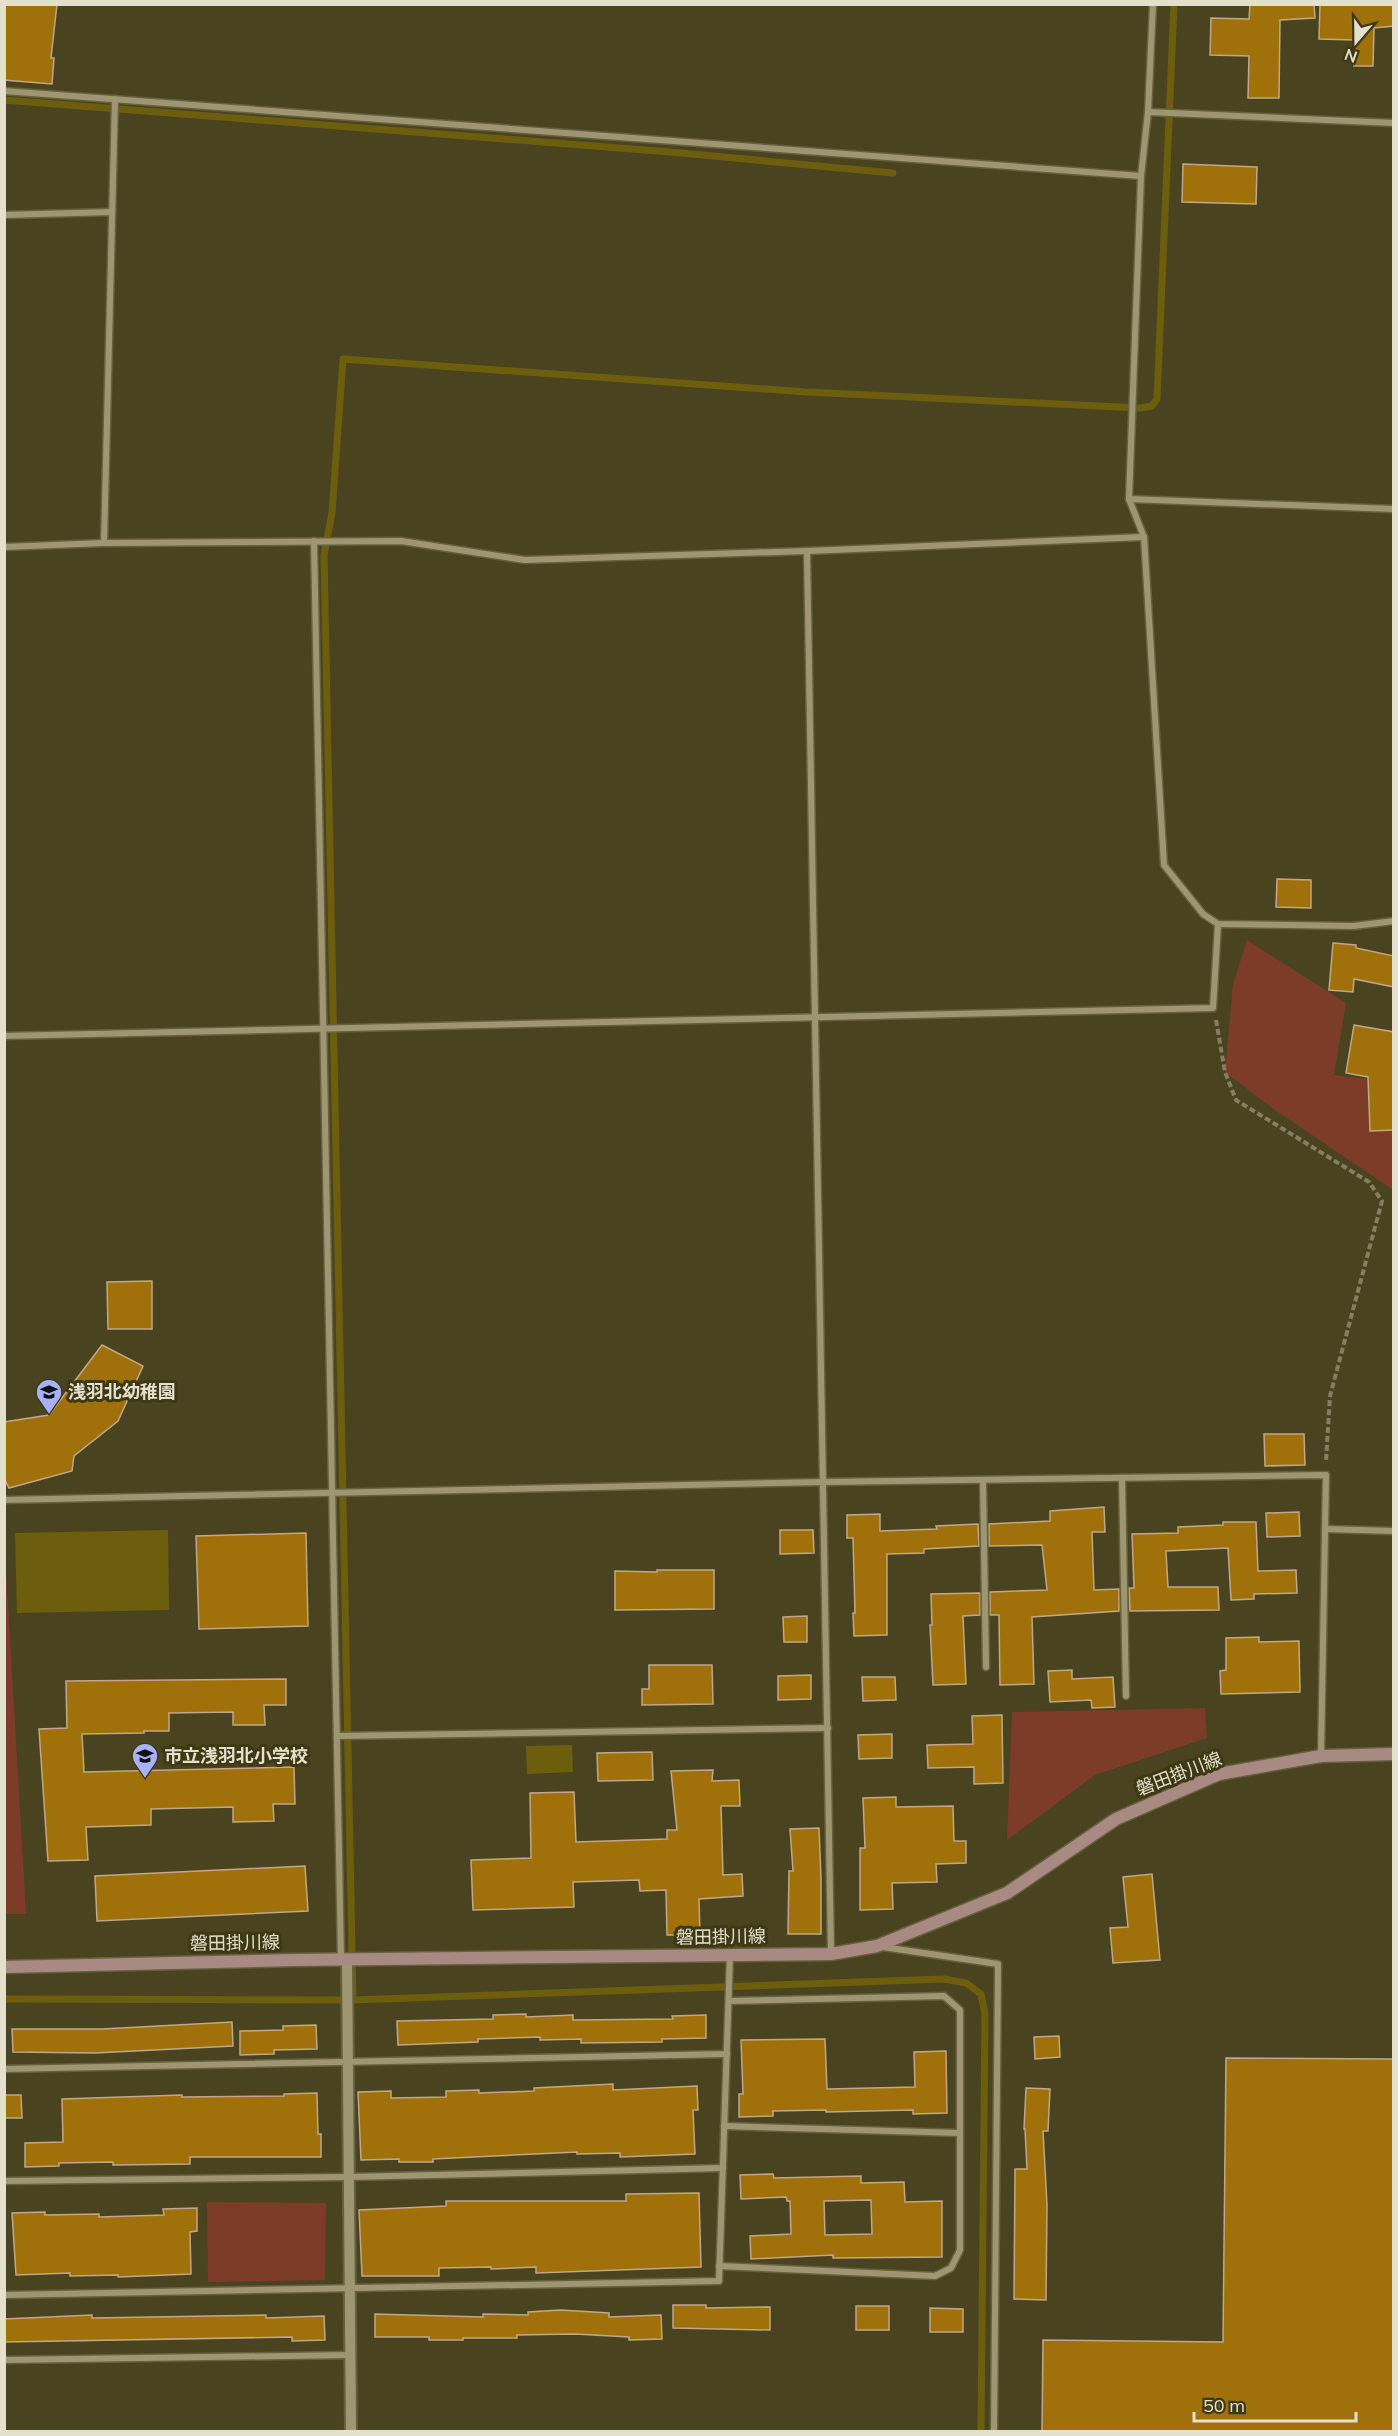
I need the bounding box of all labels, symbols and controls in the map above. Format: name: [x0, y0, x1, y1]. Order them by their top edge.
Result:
north arrow: [1326, 12, 1386, 72]
text: N: [1342, 45, 1360, 68]
school or university icon: 浅羽北幼稚園: [34, 1377, 64, 1415]
place label: 浅羽北幼稚園: [68, 1380, 176, 1403]
school or university icon: 市立浅羽北小学校: [130, 1741, 160, 1779]
place label: 市立浅羽北小学校: [164, 1744, 308, 1767]
street label: 磐田掛川線: [1133, 1747, 1225, 1800]
street label: 磐田掛川線: [676, 1924, 766, 1949]
street label: 磐田掛川線: [190, 1930, 280, 1955]
scale bar: [1194, 2385, 1356, 2423]
text: 50 m: [1203, 2394, 1245, 2417]

